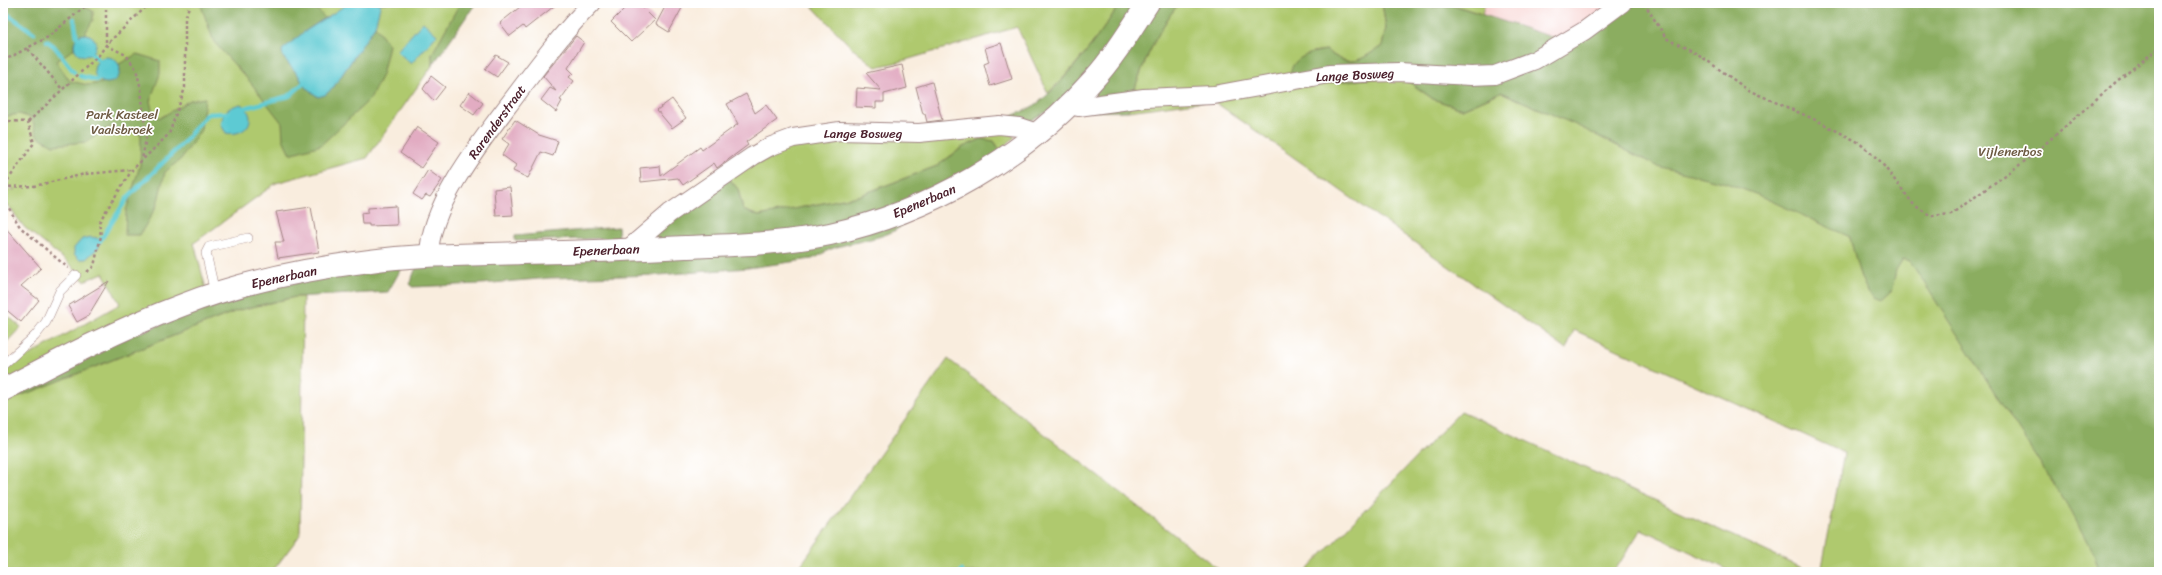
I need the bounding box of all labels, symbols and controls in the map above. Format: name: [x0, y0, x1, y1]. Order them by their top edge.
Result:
street label: Lange Bosweg: [1315, 61, 1395, 89]
street label: Rarenderstraat: [462, 80, 532, 164]
park label: Park Kasteel Vaalsbroek: [86, 103, 158, 141]
street label: Lange Bosweg: [824, 122, 903, 145]
park label: Vijlenerbos: [1978, 140, 2042, 163]
street label: Epenerbaan: [889, 177, 959, 225]
street label: Epenerbaan: [572, 237, 640, 263]
street label: Epenerbaan: [249, 259, 319, 295]

